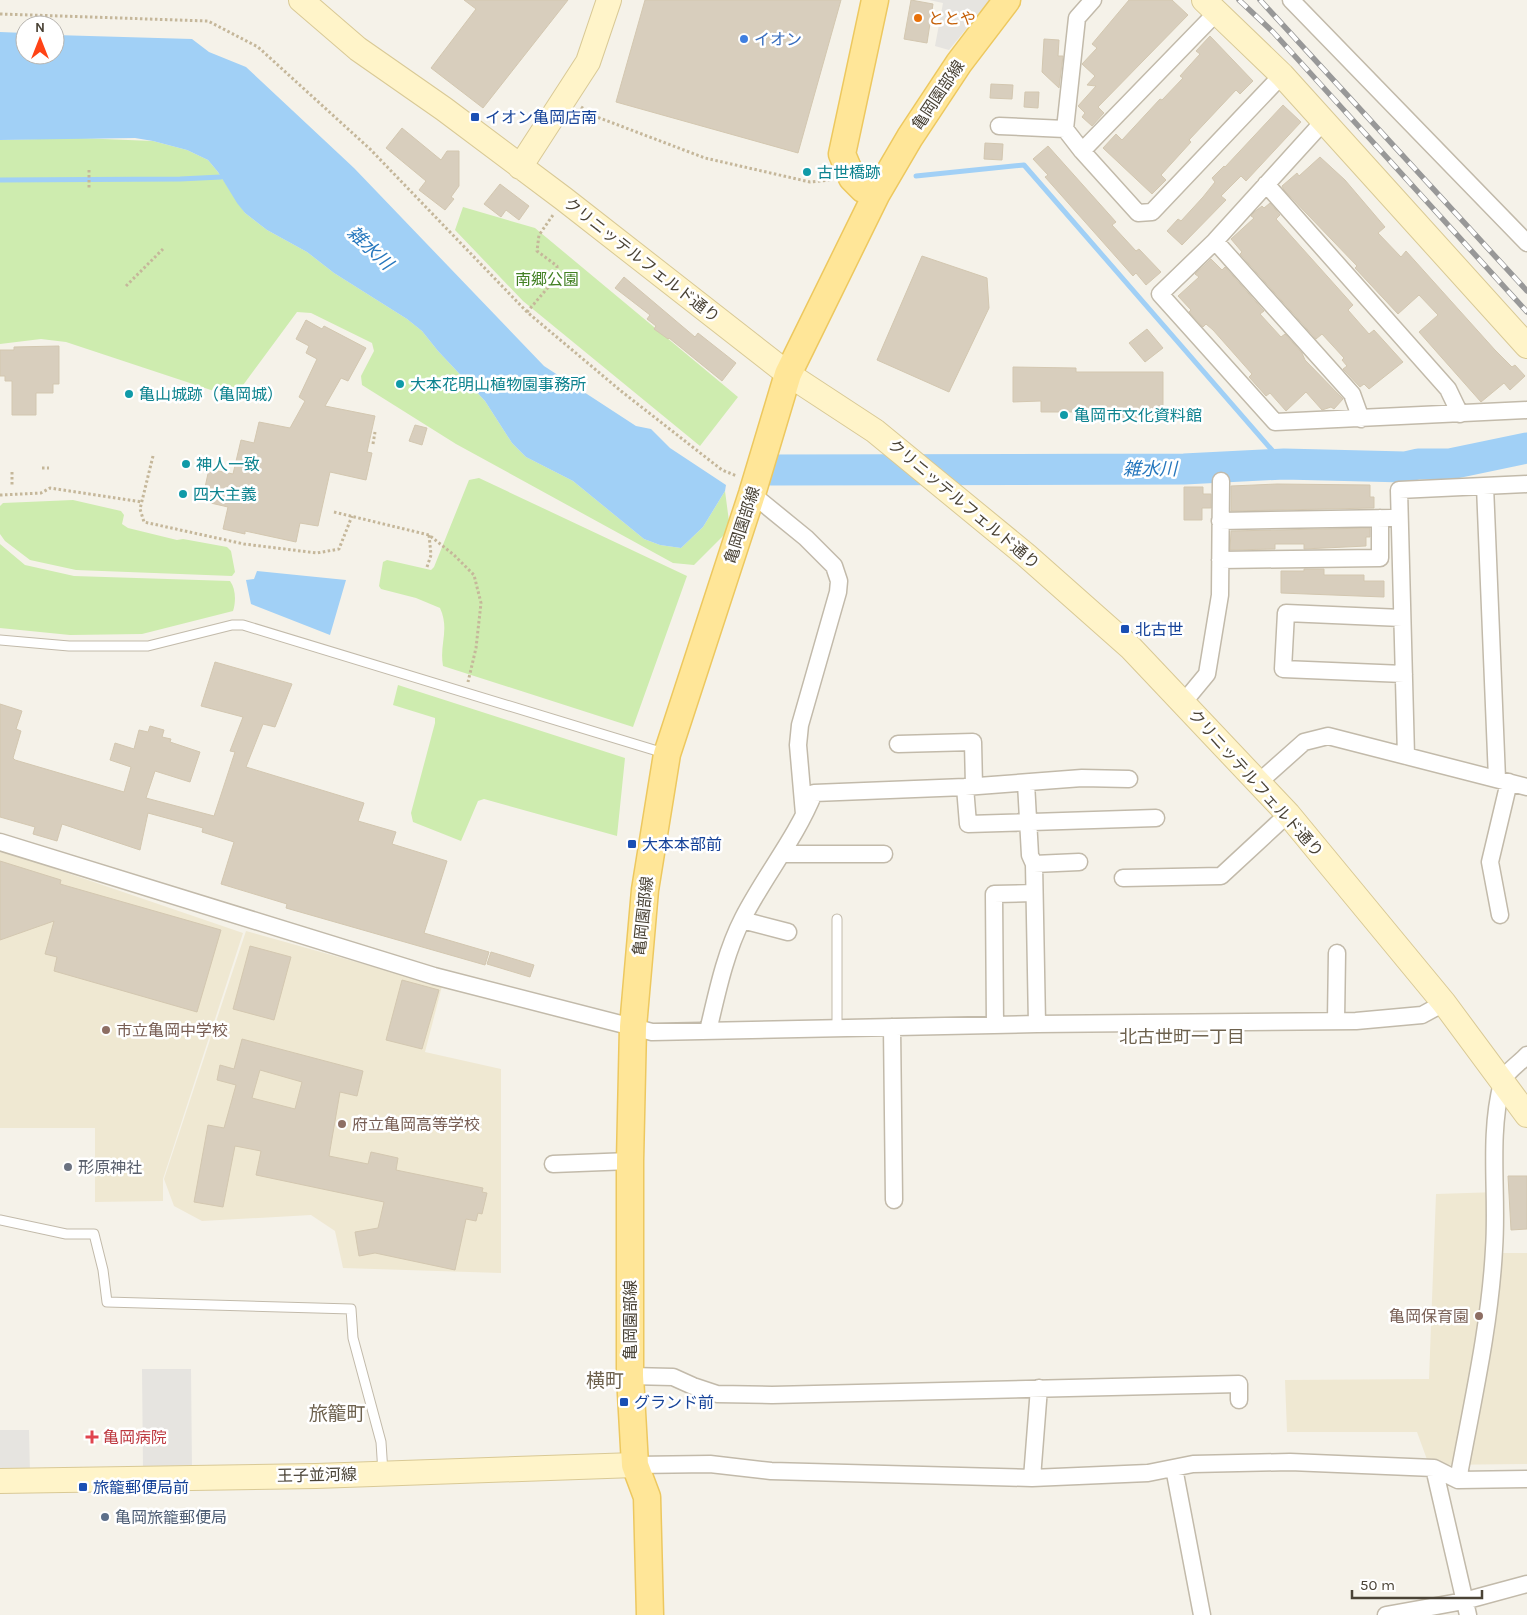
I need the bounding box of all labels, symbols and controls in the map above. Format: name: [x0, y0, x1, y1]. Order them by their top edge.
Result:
place label: ととや: [928, 9, 976, 28]
marker: ととや: [912, 12, 924, 24]
north arrow: [15, 15, 65, 65]
text: N: [35, 19, 45, 36]
place label: イオン: [754, 30, 802, 49]
marker: イオン: [738, 33, 750, 45]
street label: 亀岡園部線: [908, 57, 968, 133]
place label: イオン亀岡店南: [485, 108, 597, 127]
marker: イオン亀岡店南: [469, 111, 481, 123]
place label: 古世橋跡: [817, 163, 881, 182]
marker: 古世橋跡: [801, 166, 813, 178]
street label: クリニッテルフェルド通り: [560, 193, 724, 327]
water label: 雑水川: [343, 222, 399, 276]
park label: 南郷公園: [515, 270, 579, 289]
place label: 大本花明山植物園事務所: [410, 375, 586, 394]
marker: 大本花明山植物園事務所: [394, 378, 406, 390]
place label: 亀山城跡（亀岡城）: [139, 385, 283, 404]
marker: 亀山城跡（亀岡城）: [123, 388, 135, 400]
place label: 亀岡市文化資料館: [1074, 406, 1202, 425]
marker: 亀岡市文化資料館: [1058, 409, 1070, 421]
street label: クリニッテルフェルド通り: [884, 435, 1044, 573]
place label: 神人一致: [196, 455, 260, 474]
marker: 神人一致: [180, 458, 192, 470]
water label: 雑水川: [1123, 458, 1179, 480]
street label: 亀岡園部線: [721, 484, 763, 566]
place label: 四大主義: [193, 485, 257, 504]
marker: 四大主義: [177, 488, 189, 500]
place label: 北古世: [1135, 620, 1183, 639]
marker: 北古世: [1119, 623, 1131, 635]
street label: クリニッテルフェルド通り: [1185, 705, 1327, 861]
place label: 大本本部前: [642, 835, 722, 854]
marker: 大本本部前: [626, 838, 638, 850]
street label: 亀岡園部線: [629, 875, 657, 957]
place label: 市立亀岡中学校: [116, 1021, 228, 1040]
marker: 市立亀岡中学校: [100, 1024, 112, 1036]
district label: 北古世町一丁目: [1119, 1026, 1245, 1048]
place label: 府立亀岡高等学校: [352, 1115, 480, 1134]
marker: 府立亀岡高等学校: [336, 1118, 348, 1130]
place label: 形原神社: [78, 1158, 142, 1177]
marker: 形原神社: [62, 1161, 74, 1173]
street label: 亀岡園部線: [621, 1280, 640, 1360]
place label: 亀岡保育園: [1389, 1307, 1469, 1326]
marker: 亀岡保育園: [1473, 1310, 1485, 1322]
district label: 横町: [586, 1370, 624, 1392]
place label: グランド前: [634, 1393, 714, 1412]
marker: グランド前: [618, 1396, 630, 1408]
district label: 旅籠町: [308, 1403, 366, 1425]
place label: 亀岡病院: [103, 1428, 167, 1447]
marker: 亀岡病院: [85, 1430, 99, 1444]
street label: 王子並河線: [277, 1465, 357, 1485]
place label: 旅籠郵便局前: [93, 1478, 189, 1497]
marker: 旅籠郵便局前: [77, 1481, 89, 1493]
place label: 亀岡旅籠郵便局: [115, 1508, 227, 1527]
marker: 亀岡旅籠郵便局: [99, 1511, 111, 1523]
scale bar: [1352, 1568, 1482, 1600]
text: 50 m: [1360, 1576, 1395, 1594]

